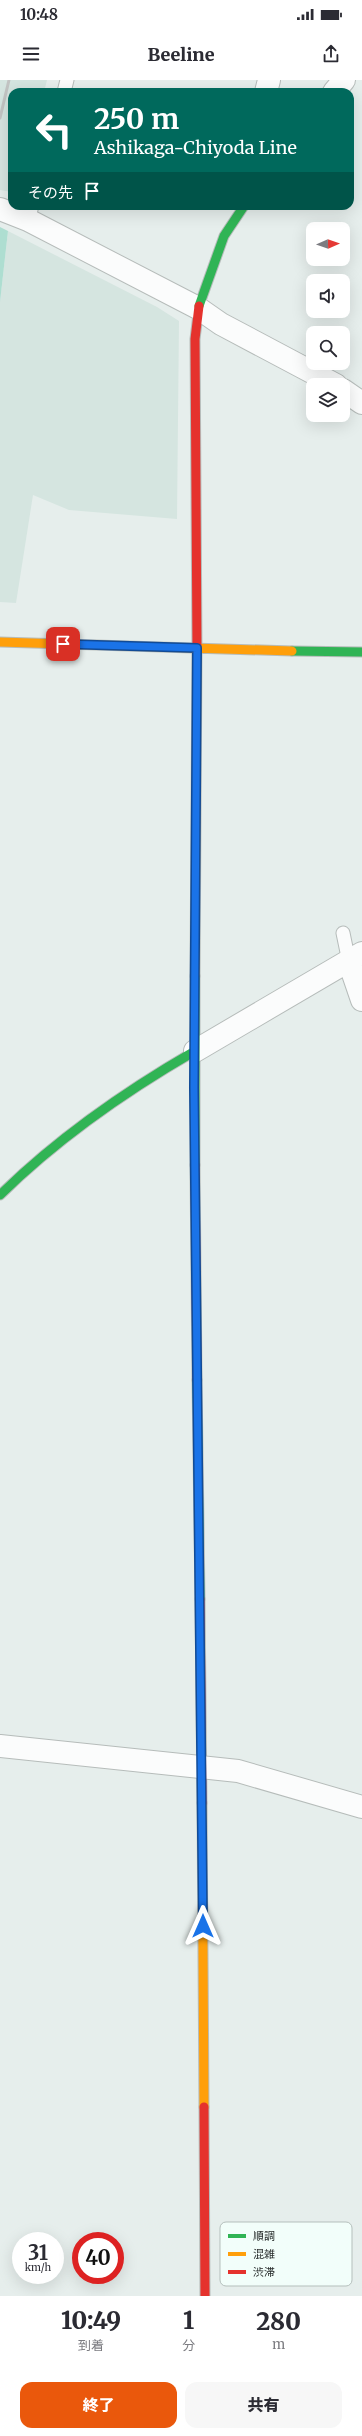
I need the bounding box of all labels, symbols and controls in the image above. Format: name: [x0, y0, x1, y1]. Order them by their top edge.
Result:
text: 10:48: [20, 5, 58, 24]
icon: menu: [20, 43, 42, 65]
text: Beeline: [147, 43, 215, 66]
icon: share: [320, 43, 342, 65]
text: 250 m: [94, 101, 179, 137]
icon: left: [28, 104, 80, 156]
text: Ashikaga-Chiyoda Line: [94, 136, 297, 159]
icon: arrive: [81, 180, 103, 202]
text: その先: [28, 183, 73, 202]
north arrow: [306, 222, 350, 266]
map controls: [306, 222, 350, 422]
button: sound: [306, 274, 350, 318]
button: search: [306, 326, 350, 370]
button: layers: [306, 378, 350, 422]
pin: [46, 627, 80, 661]
icon: arrive: [52, 633, 74, 655]
position arrow: [182, 1905, 224, 1947]
legend: [220, 2222, 352, 2286]
text: 順調: [253, 2229, 275, 2243]
speed limit sign: 40: [72, 2232, 124, 2284]
text: 31: [28, 2240, 48, 2265]
text: 混雑: [253, 2247, 275, 2261]
text: km/h: [25, 2261, 51, 2274]
text: 渋滞: [253, 2265, 275, 2279]
text: 10:49: [61, 2305, 121, 2336]
text: 1: [183, 2305, 194, 2336]
text: 280: [256, 2306, 301, 2337]
text: m: [272, 2336, 285, 2353]
text: 到着: [78, 2337, 104, 2354]
text: 分: [182, 2337, 195, 2354]
button: 終了: [20, 2382, 177, 2428]
button: 共有: [185, 2382, 342, 2428]

